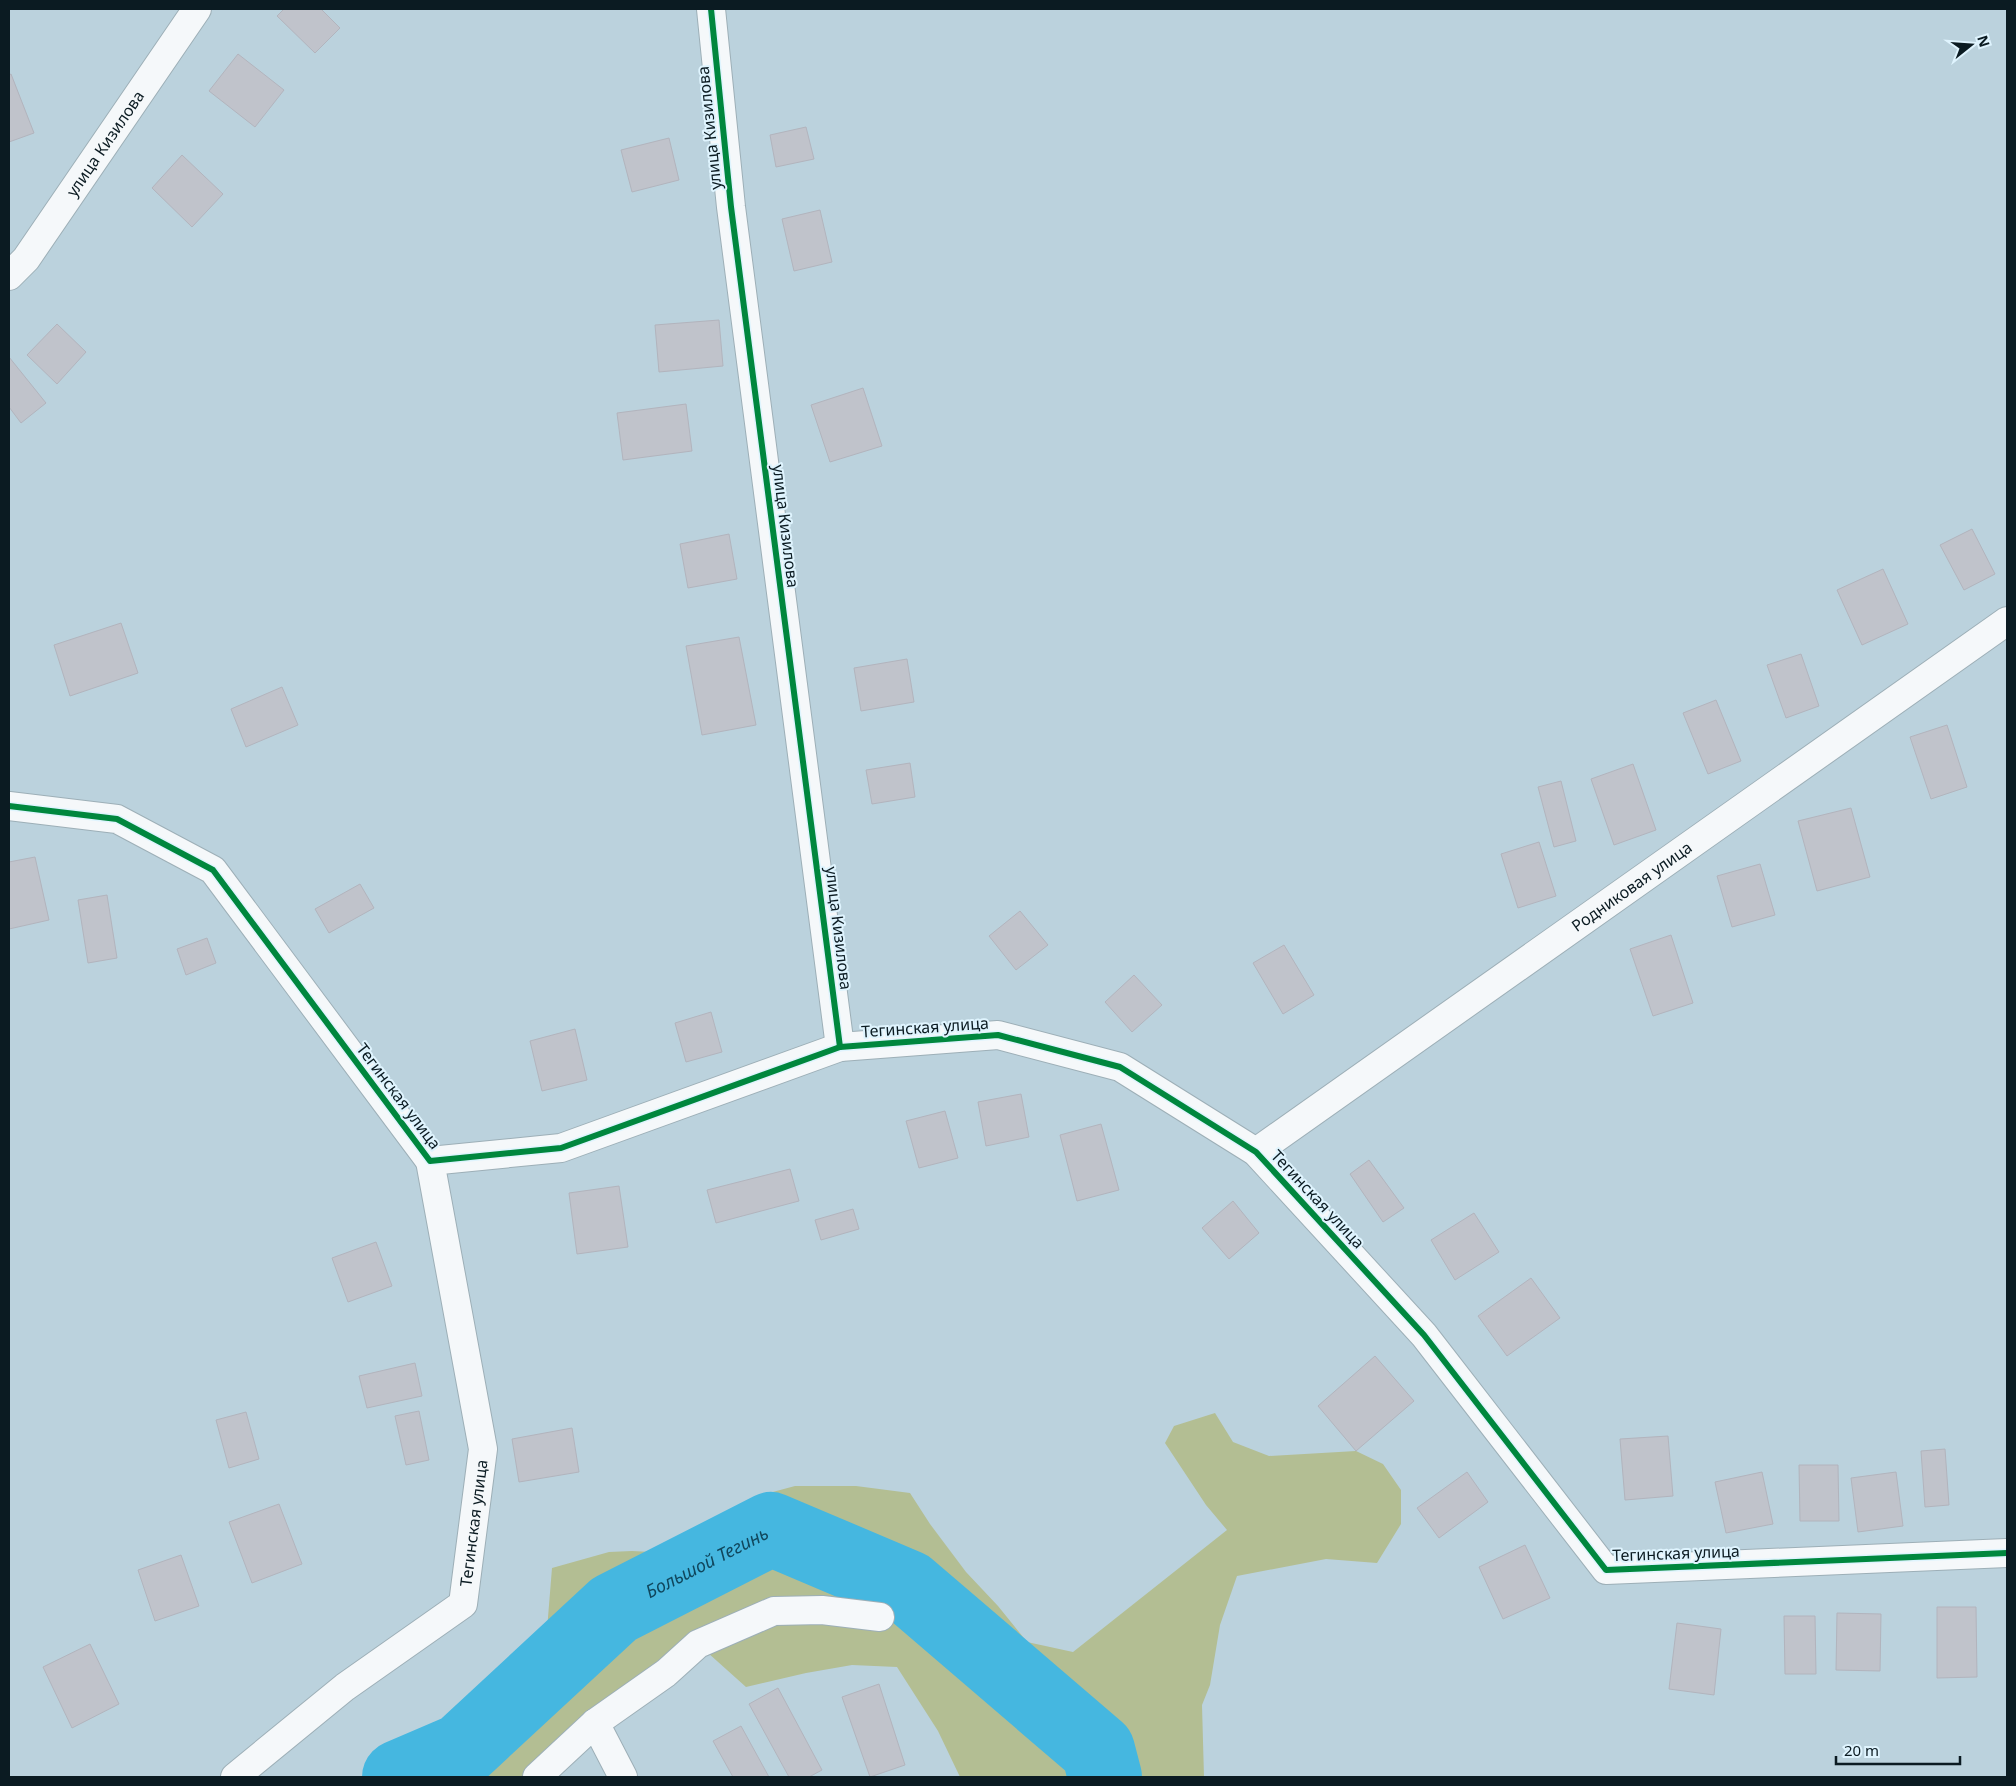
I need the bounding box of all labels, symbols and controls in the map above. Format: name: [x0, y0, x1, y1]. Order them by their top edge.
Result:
north arrow: [1946, 20, 1996, 70]
text: N: [1973, 33, 1995, 49]
street label: улица Кизилова: [692, 65, 726, 191]
street label: улица Кизилова: [61, 86, 149, 201]
street label: улица Кизилова: [768, 463, 804, 589]
street label: Родниковая улица: [1567, 836, 1696, 937]
street label: улица Кизилова: [821, 865, 857, 991]
street label: Тегинская улица: [861, 1012, 989, 1042]
street label: Тегинская улица: [352, 1038, 446, 1154]
street label: Тегинская улица: [1266, 1145, 1370, 1253]
street label: Тегинская улица: [454, 1458, 493, 1588]
water label: Большой Тегинь: [641, 1520, 772, 1603]
street label: Тегинская улица: [1612, 1540, 1740, 1566]
scale bar: [1836, 1734, 1960, 1766]
text: 20 m: [1844, 1740, 1879, 1760]

